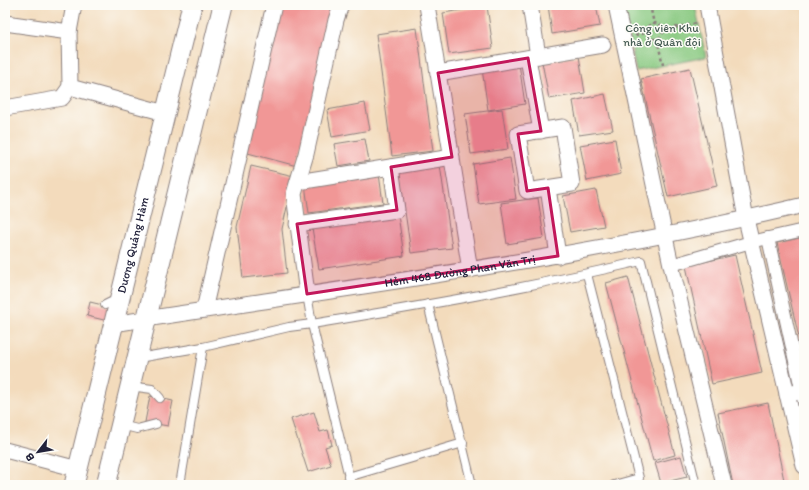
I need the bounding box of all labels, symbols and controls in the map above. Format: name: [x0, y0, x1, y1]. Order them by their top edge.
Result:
park label: Công viên Khu nhà ở Quân đội: [623, 21, 701, 49]
street label: Dương Quảng Hàm: [114, 196, 152, 295]
street label: Hẻm 468 Đường Phan Văn Trị: [384, 252, 537, 290]
north arrow: [18, 432, 58, 472]
text: B: [22, 450, 37, 463]

